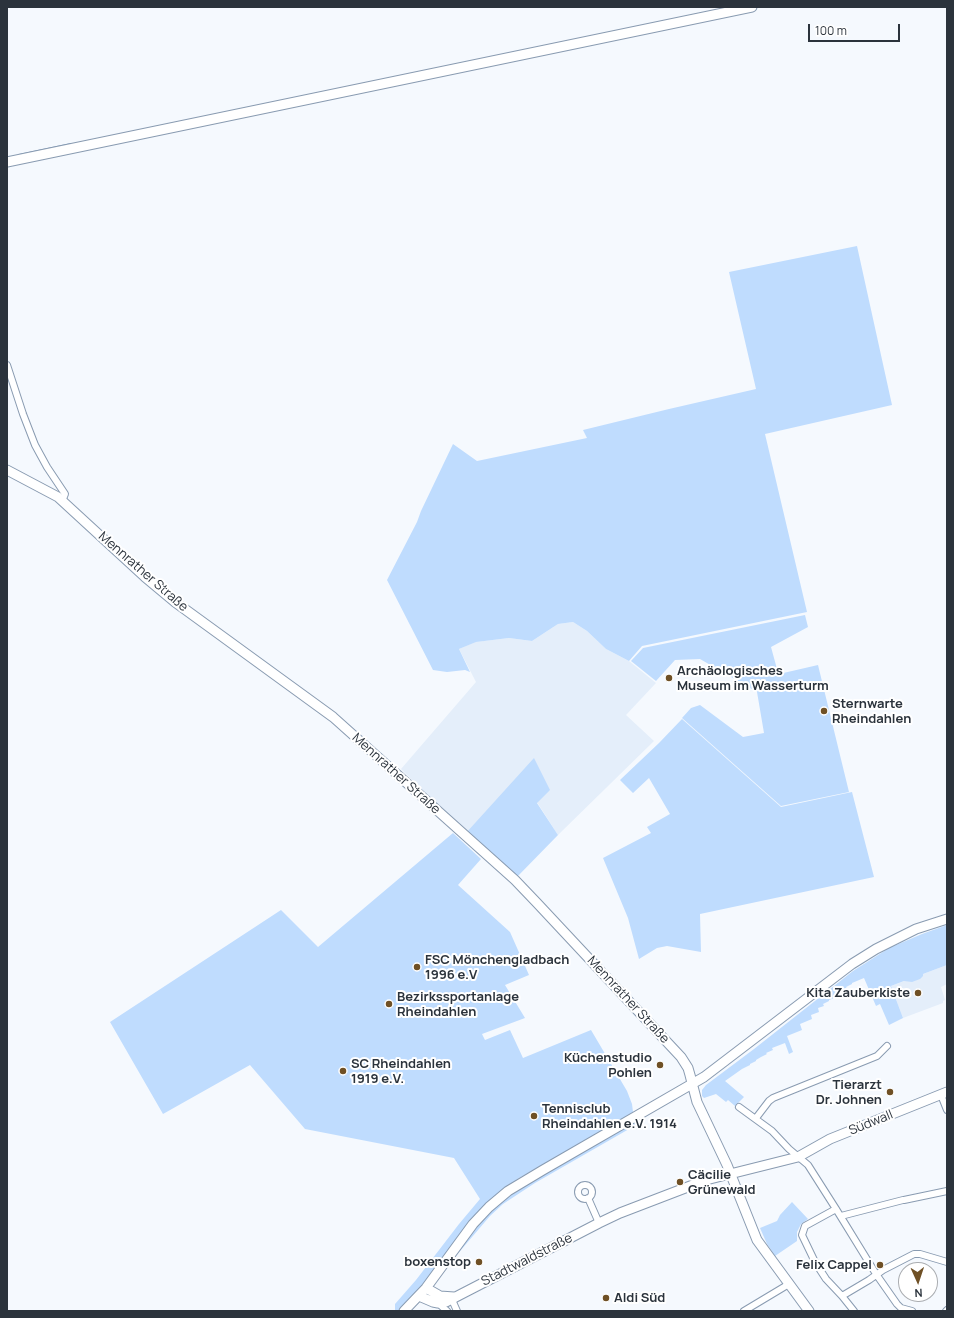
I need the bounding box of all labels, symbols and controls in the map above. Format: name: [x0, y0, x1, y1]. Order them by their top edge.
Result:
scale bar: [810, 16, 902, 42]
text: 100 m: [815, 22, 847, 39]
street label: Mennrather Straße: [95, 529, 191, 615]
place label: Archäologisches Museum im Wasserturm: [677, 663, 829, 694]
marker: Archäologisches Museum im Wasserturm: [664, 673, 674, 683]
place label: Sternwarte Rheindahlen: [832, 696, 911, 727]
marker: Sternwarte Rheindahlen: [819, 706, 829, 716]
street label: Mennrather Straße: [349, 730, 443, 818]
place label: FSC Mönchengladbach 1996 e.V: [425, 952, 569, 983]
street label: Mennrather Straße: [584, 953, 672, 1047]
marker: FSC Mönchengladbach 1996 e.V: [412, 962, 422, 972]
place label: Kita Zauberkiste: [806, 985, 910, 1001]
marker: Kita Zauberkiste: [913, 988, 923, 998]
place label: Bezirkssportanlage Rheindahlen: [397, 989, 519, 1020]
marker: Bezirkssportanlage Rheindahlen: [384, 999, 394, 1009]
place label: Küchenstudio Pohlen: [564, 1050, 652, 1081]
place label: SC Rheindahlen 1919 e.V.: [351, 1056, 451, 1087]
marker: Küchenstudio Pohlen: [655, 1060, 665, 1070]
marker: SC Rheindahlen 1919 e.V.: [338, 1066, 348, 1076]
place label: Tierarzt Dr. Johnen: [816, 1077, 882, 1108]
marker: Tierarzt Dr. Johnen: [885, 1087, 895, 1097]
place label: Tennisclub Rheindahlen e.V. 1914: [542, 1101, 677, 1132]
street label: Südwall: [847, 1107, 895, 1139]
marker: Tennisclub Rheindahlen e.V. 1914: [529, 1111, 539, 1121]
place label: Cäcilie Grünewald: [688, 1167, 756, 1198]
marker: Cäcilie Grünewald: [675, 1177, 685, 1187]
street label: Stadtwaldstraße: [479, 1230, 575, 1290]
place label: boxenstop: [404, 1254, 471, 1270]
marker: boxenstop: [474, 1257, 484, 1267]
place label: Felix Cappel: [796, 1257, 872, 1273]
marker: Felix Cappel: [875, 1260, 885, 1270]
north arrow: [898, 1262, 938, 1302]
text: N: [914, 1286, 923, 1301]
place label: Aldi Süd: [614, 1290, 665, 1306]
marker: Aldi Süd: [601, 1293, 611, 1303]

